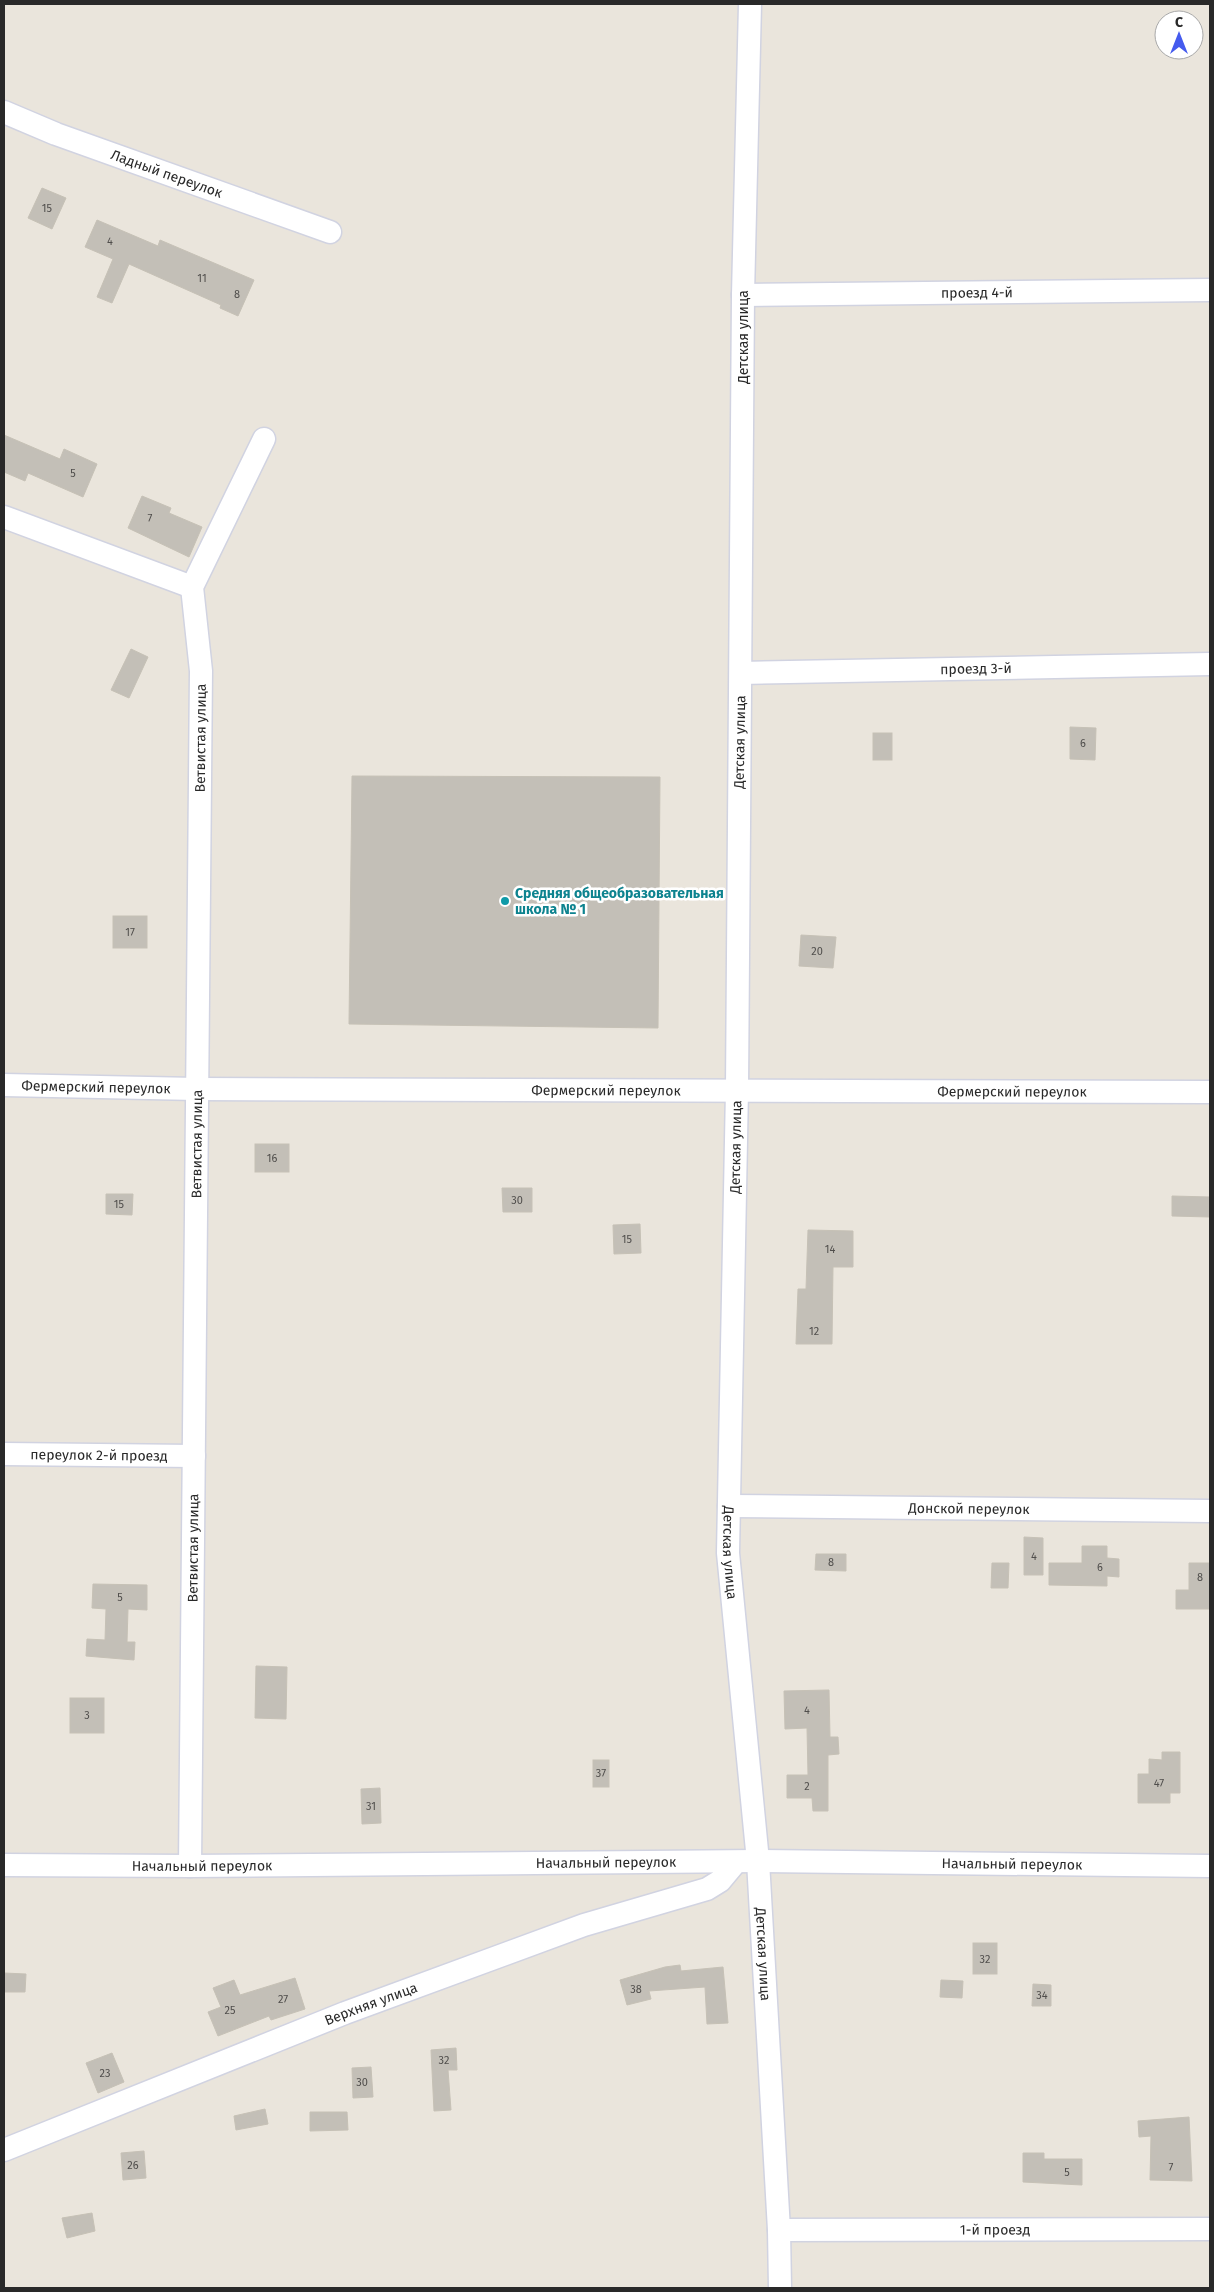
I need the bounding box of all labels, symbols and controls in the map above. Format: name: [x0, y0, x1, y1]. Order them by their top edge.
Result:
north arrow: [1154, 10, 1204, 60]
text: С: [1175, 14, 1183, 31]
street label: Ладный переулок: [108, 146, 226, 202]
house number: 15: [42, 202, 53, 215]
house number: 4: [107, 235, 113, 248]
house number: 11: [197, 272, 207, 285]
street label: проезд 4-й: [941, 284, 1013, 301]
house number: 8: [234, 288, 240, 301]
street label: Детская улица: [735, 290, 752, 385]
house number: 5: [70, 467, 76, 480]
house number: 7: [148, 512, 153, 525]
street label: проезд 3-й: [940, 659, 1012, 678]
street label: Ветвистая улица: [191, 683, 209, 793]
street label: Детская улица: [731, 695, 749, 790]
house number: 6: [1080, 737, 1086, 750]
place label: Средняя общеобразовательная школа № 1: [515, 885, 724, 918]
marker: Средняя общеобразовательная школа № 1: [499, 895, 511, 907]
house number: 17: [125, 926, 135, 939]
house number: 20: [811, 945, 823, 958]
street label: Фермерский переулок: [21, 1077, 172, 1097]
street label: Фермерский переулок: [531, 1081, 681, 1099]
street label: Фермерский переулок: [937, 1083, 1087, 1100]
street label: Ветвистая улица: [188, 1089, 206, 1199]
street label: Детская улица: [727, 1100, 745, 1195]
house number: 16: [267, 1152, 277, 1165]
house number: 30: [511, 1194, 523, 1207]
house number: 15: [114, 1198, 125, 1211]
house number: 15: [622, 1233, 633, 1246]
house number: 14: [825, 1243, 835, 1256]
house number: 12: [809, 1325, 819, 1338]
street label: переулок 2-й проезд: [30, 1446, 168, 1464]
street label: Ветвистая улица: [184, 1493, 202, 1603]
street label: Донской переулок: [907, 1499, 1030, 1518]
street label: Детская улица: [719, 1505, 741, 1600]
house number: 4: [1031, 1550, 1037, 1563]
house number: 8: [828, 1556, 834, 1569]
house number: 6: [1097, 1561, 1103, 1574]
house number: 8: [1197, 1571, 1203, 1584]
house number: 5: [117, 1591, 123, 1604]
house number: 4: [804, 1704, 810, 1717]
house number: 3: [84, 1709, 90, 1722]
house number: 37: [596, 1767, 606, 1780]
house number: 47: [1154, 1777, 1164, 1790]
house number: 2: [804, 1780, 810, 1793]
house number: 31: [366, 1800, 376, 1813]
street label: Начальный переулок: [536, 1853, 677, 1871]
street label: Начальный переулок: [942, 1855, 1083, 1873]
street label: Начальный переулок: [132, 1857, 273, 1875]
street label: Детская улица: [752, 1906, 774, 2001]
house number: 32: [980, 1953, 990, 1966]
street label: Верхняя улица: [322, 1979, 420, 2029]
house number: 38: [630, 1983, 642, 1996]
house number: 34: [1036, 1989, 1048, 2002]
house number: 27: [278, 1993, 288, 2006]
house number: 25: [225, 2004, 236, 2017]
house number: 32: [439, 2054, 449, 2067]
house number: 23: [100, 2067, 110, 2080]
house number: 30: [356, 2076, 368, 2089]
house number: 26: [127, 2159, 139, 2172]
house number: 7: [1169, 2161, 1174, 2174]
house number: 5: [1064, 2166, 1070, 2179]
street label: 1-й проезд: [960, 2221, 1031, 2238]

